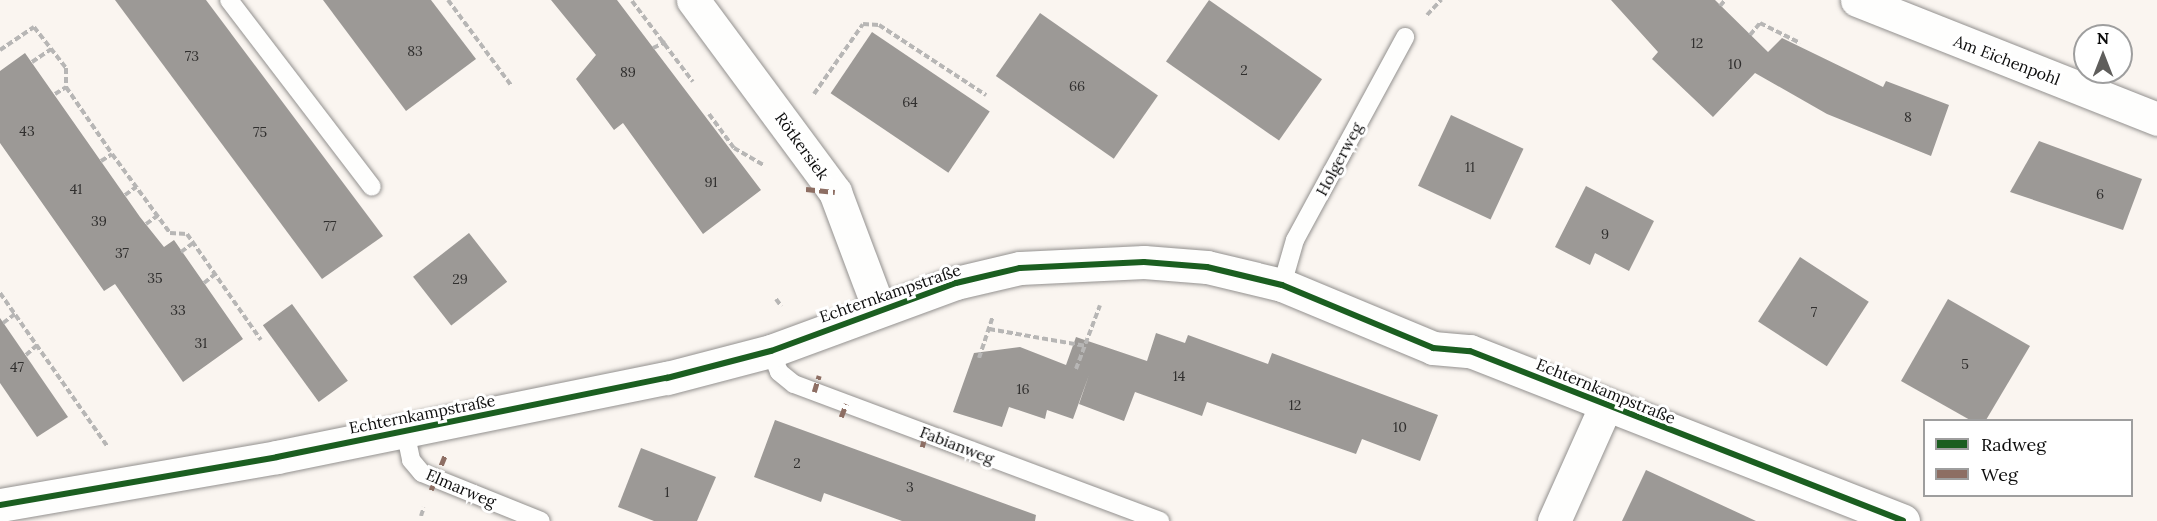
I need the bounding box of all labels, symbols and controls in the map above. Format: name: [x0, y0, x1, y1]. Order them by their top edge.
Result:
north arrow: [2073, 24, 2133, 84]
text: N: [2097, 28, 2109, 48]
street label: Am Eichenpohl: [1951, 31, 2063, 89]
house number: 12: [1691, 35, 1703, 51]
house number: 83: [407, 43, 423, 59]
house number: 73: [185, 48, 199, 64]
house number: 10: [1728, 56, 1742, 72]
house number: 2: [1240, 62, 1248, 78]
house number: 89: [620, 64, 636, 80]
house number: 66: [1069, 78, 1085, 94]
house number: 64: [902, 94, 918, 110]
street label: Rötkersiek: [771, 109, 833, 183]
house number: 8: [1904, 109, 1912, 125]
street label: Holgerweg: [1312, 119, 1366, 199]
house number: 43: [19, 123, 35, 139]
house number: 75: [253, 124, 267, 140]
house number: 11: [1465, 159, 1475, 175]
house number: 91: [704, 174, 718, 190]
house number: 41: [70, 181, 82, 197]
house number: 6: [2096, 186, 2104, 202]
house number: 39: [91, 213, 107, 229]
house number: 77: [324, 218, 336, 234]
house number: 9: [1601, 226, 1609, 242]
house number: 37: [115, 245, 129, 261]
street label: Echternkampstraße: [817, 260, 963, 326]
house number: 35: [147, 270, 163, 286]
house number: 29: [452, 271, 468, 287]
house number: 33: [170, 302, 186, 318]
house number: 7: [1811, 304, 1817, 320]
house number: 31: [195, 335, 207, 351]
street label: Echternkampstraße: [1534, 354, 1678, 428]
house number: 5: [1961, 356, 1969, 372]
house number: 47: [10, 359, 24, 375]
house number: 14: [1173, 368, 1185, 384]
house number: 16: [1016, 381, 1030, 397]
street label: Echternkampstraße: [347, 390, 497, 438]
house number: 12: [1289, 397, 1301, 413]
house number: 10: [1393, 419, 1407, 435]
legend: [1923, 419, 2133, 497]
street label: Fabianweg: [917, 422, 997, 468]
text: Radweg: [1981, 433, 2046, 456]
house number: 2: [793, 455, 801, 471]
text: Weg: [1981, 463, 2018, 486]
street label: Elmarweg: [423, 465, 499, 511]
house number: 3: [906, 479, 914, 495]
house number: 1: [664, 484, 670, 500]

